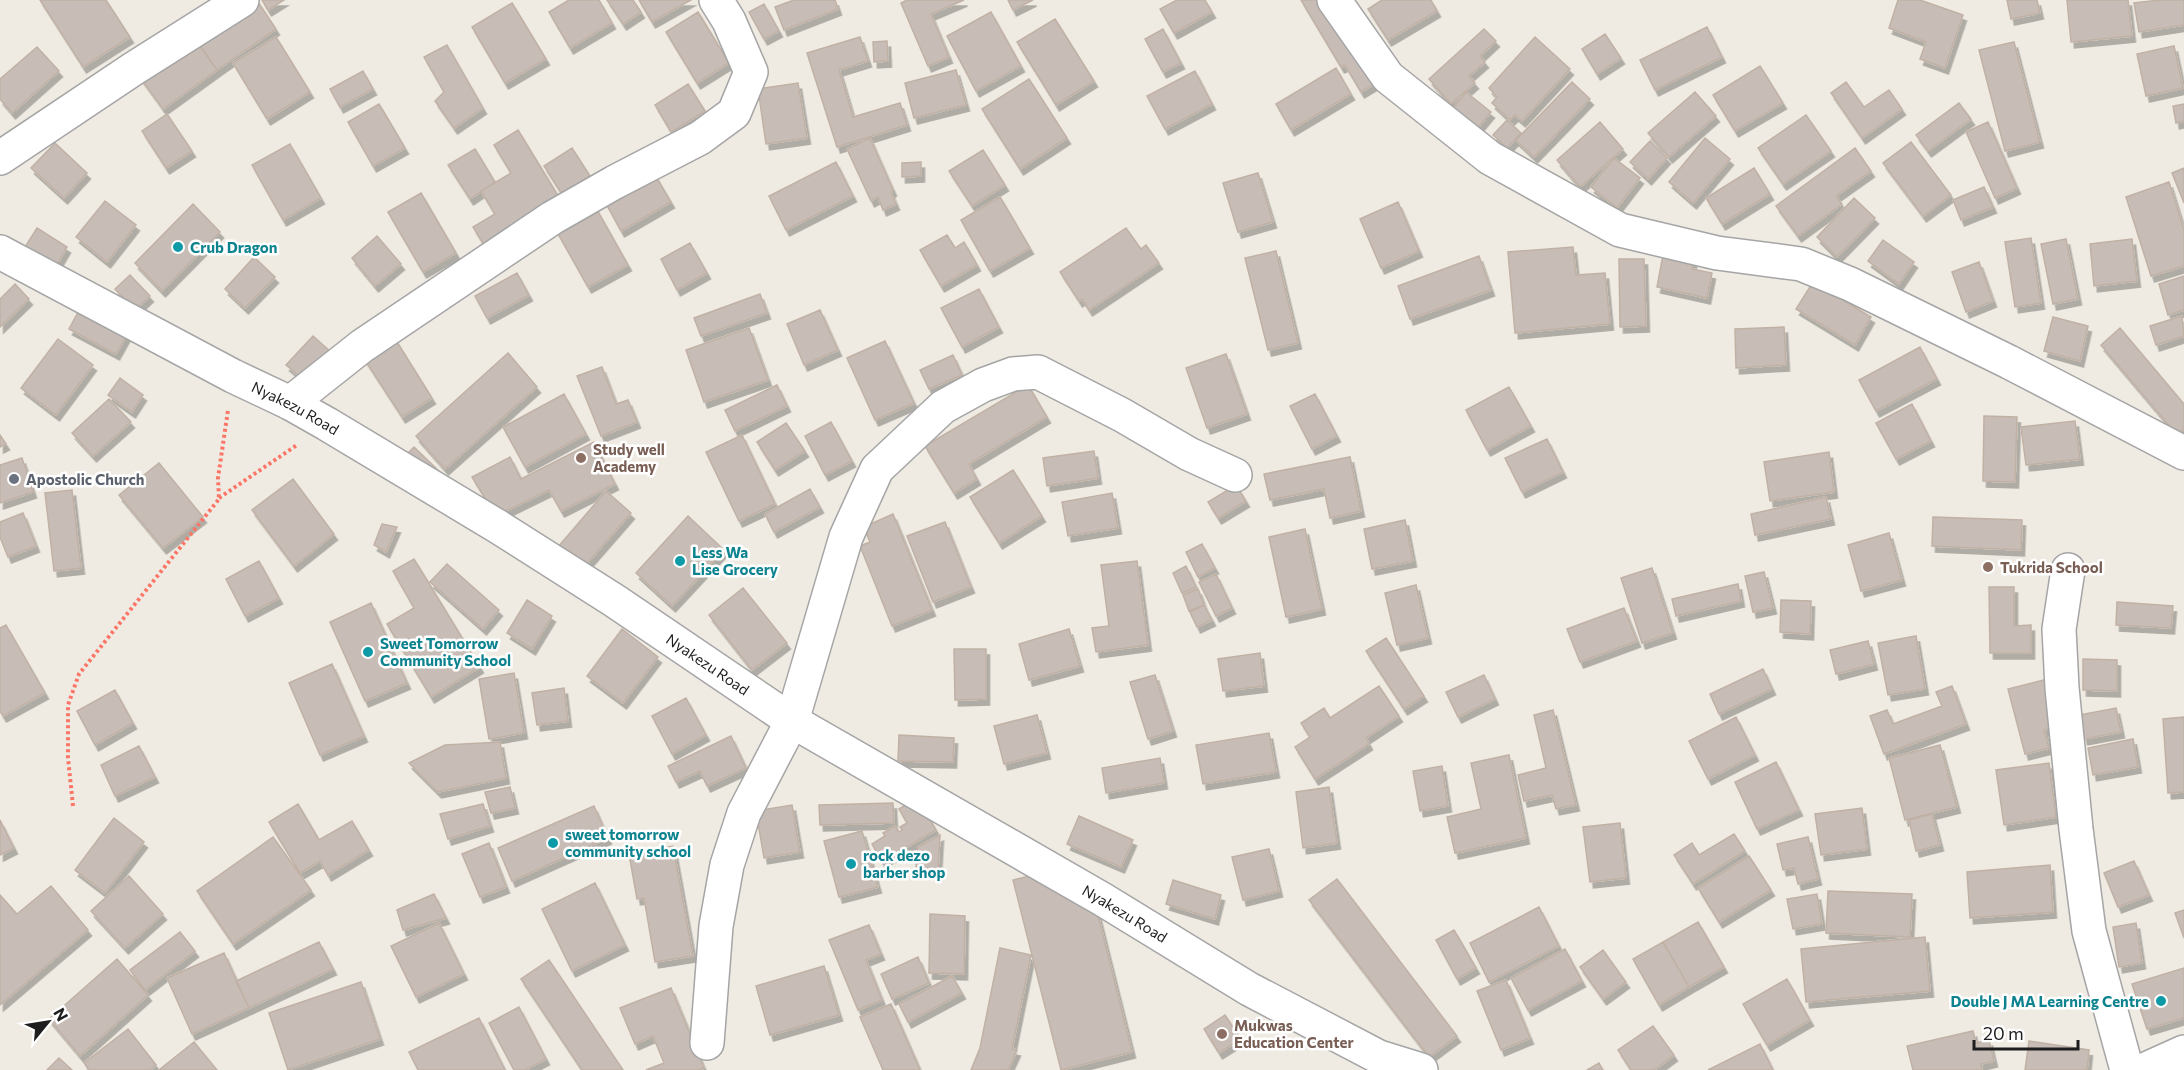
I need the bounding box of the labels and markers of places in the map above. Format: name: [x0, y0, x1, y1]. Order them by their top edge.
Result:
place label: Crub Dragon: [190, 238, 277, 256]
marker: Crub Dragon: [171, 240, 185, 254]
place label: Study well Academy: [593, 440, 665, 475]
marker: Study well Academy: [574, 451, 588, 465]
place label: Apostolic Church: [26, 470, 144, 488]
marker: Apostolic Church: [7, 472, 21, 486]
place label: Less Wa Lise Grocery: [692, 543, 779, 578]
marker: Less Wa Lise Grocery: [673, 554, 687, 568]
place label: Tukrida School: [2000, 558, 2103, 576]
marker: Tukrida School: [1981, 560, 1995, 574]
place label: Sweet Tomorrow Community School: [380, 634, 511, 669]
marker: Sweet Tomorrow Community School: [361, 645, 375, 659]
place label: sweet tomorrow community school: [565, 825, 691, 860]
marker: sweet tomorrow community school: [546, 836, 560, 850]
place label: rock dezo barber shop: [863, 846, 945, 881]
marker: rock dezo barber shop: [844, 857, 858, 871]
place label: Double J MA Learning Centre: [1951, 992, 2149, 1010]
marker: Double J MA Learning Centre: [2154, 994, 2168, 1008]
place label: Mukwas Education Center: [1234, 1016, 1354, 1051]
marker: Mukwas Education Center: [1215, 1027, 1229, 1041]

